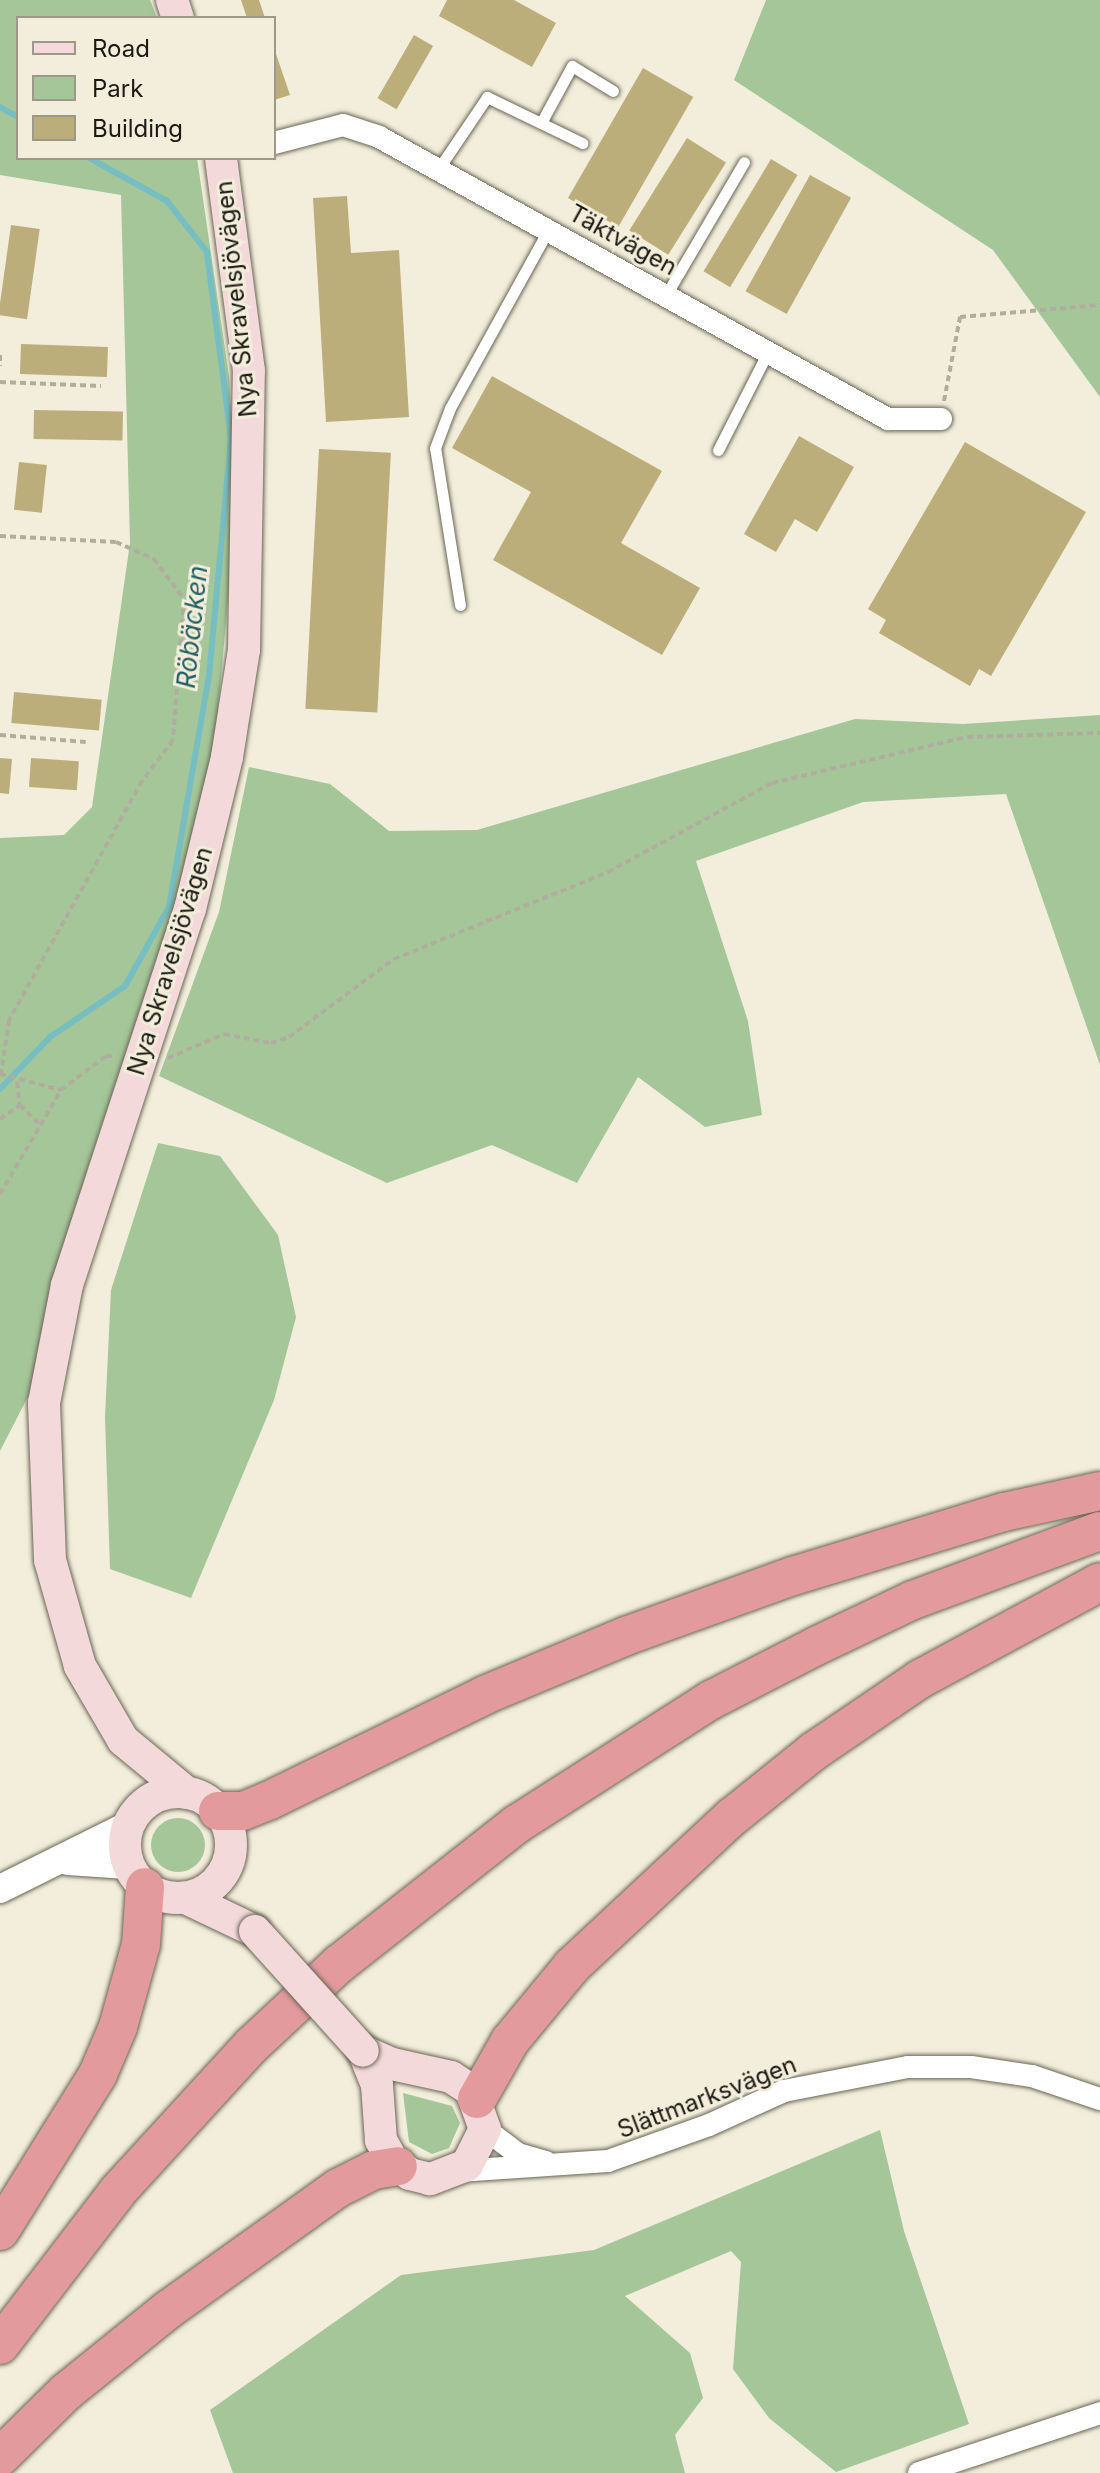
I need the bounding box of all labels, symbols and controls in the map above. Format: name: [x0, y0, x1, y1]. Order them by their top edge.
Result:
legend: [16, 16, 276, 160]
text: Road: [92, 34, 150, 63]
text: Park: [92, 74, 143, 103]
text: Building: [92, 114, 183, 143]
street label: Nya Skravelsjövägen: [209, 179, 263, 419]
street label: Täktvägen: [564, 198, 682, 282]
water label: Röbäcken: [170, 564, 214, 690]
street label: Nya Skravelsjövägen: [122, 843, 218, 1079]
street label: Slättmarksvägen: [613, 2050, 801, 2144]

